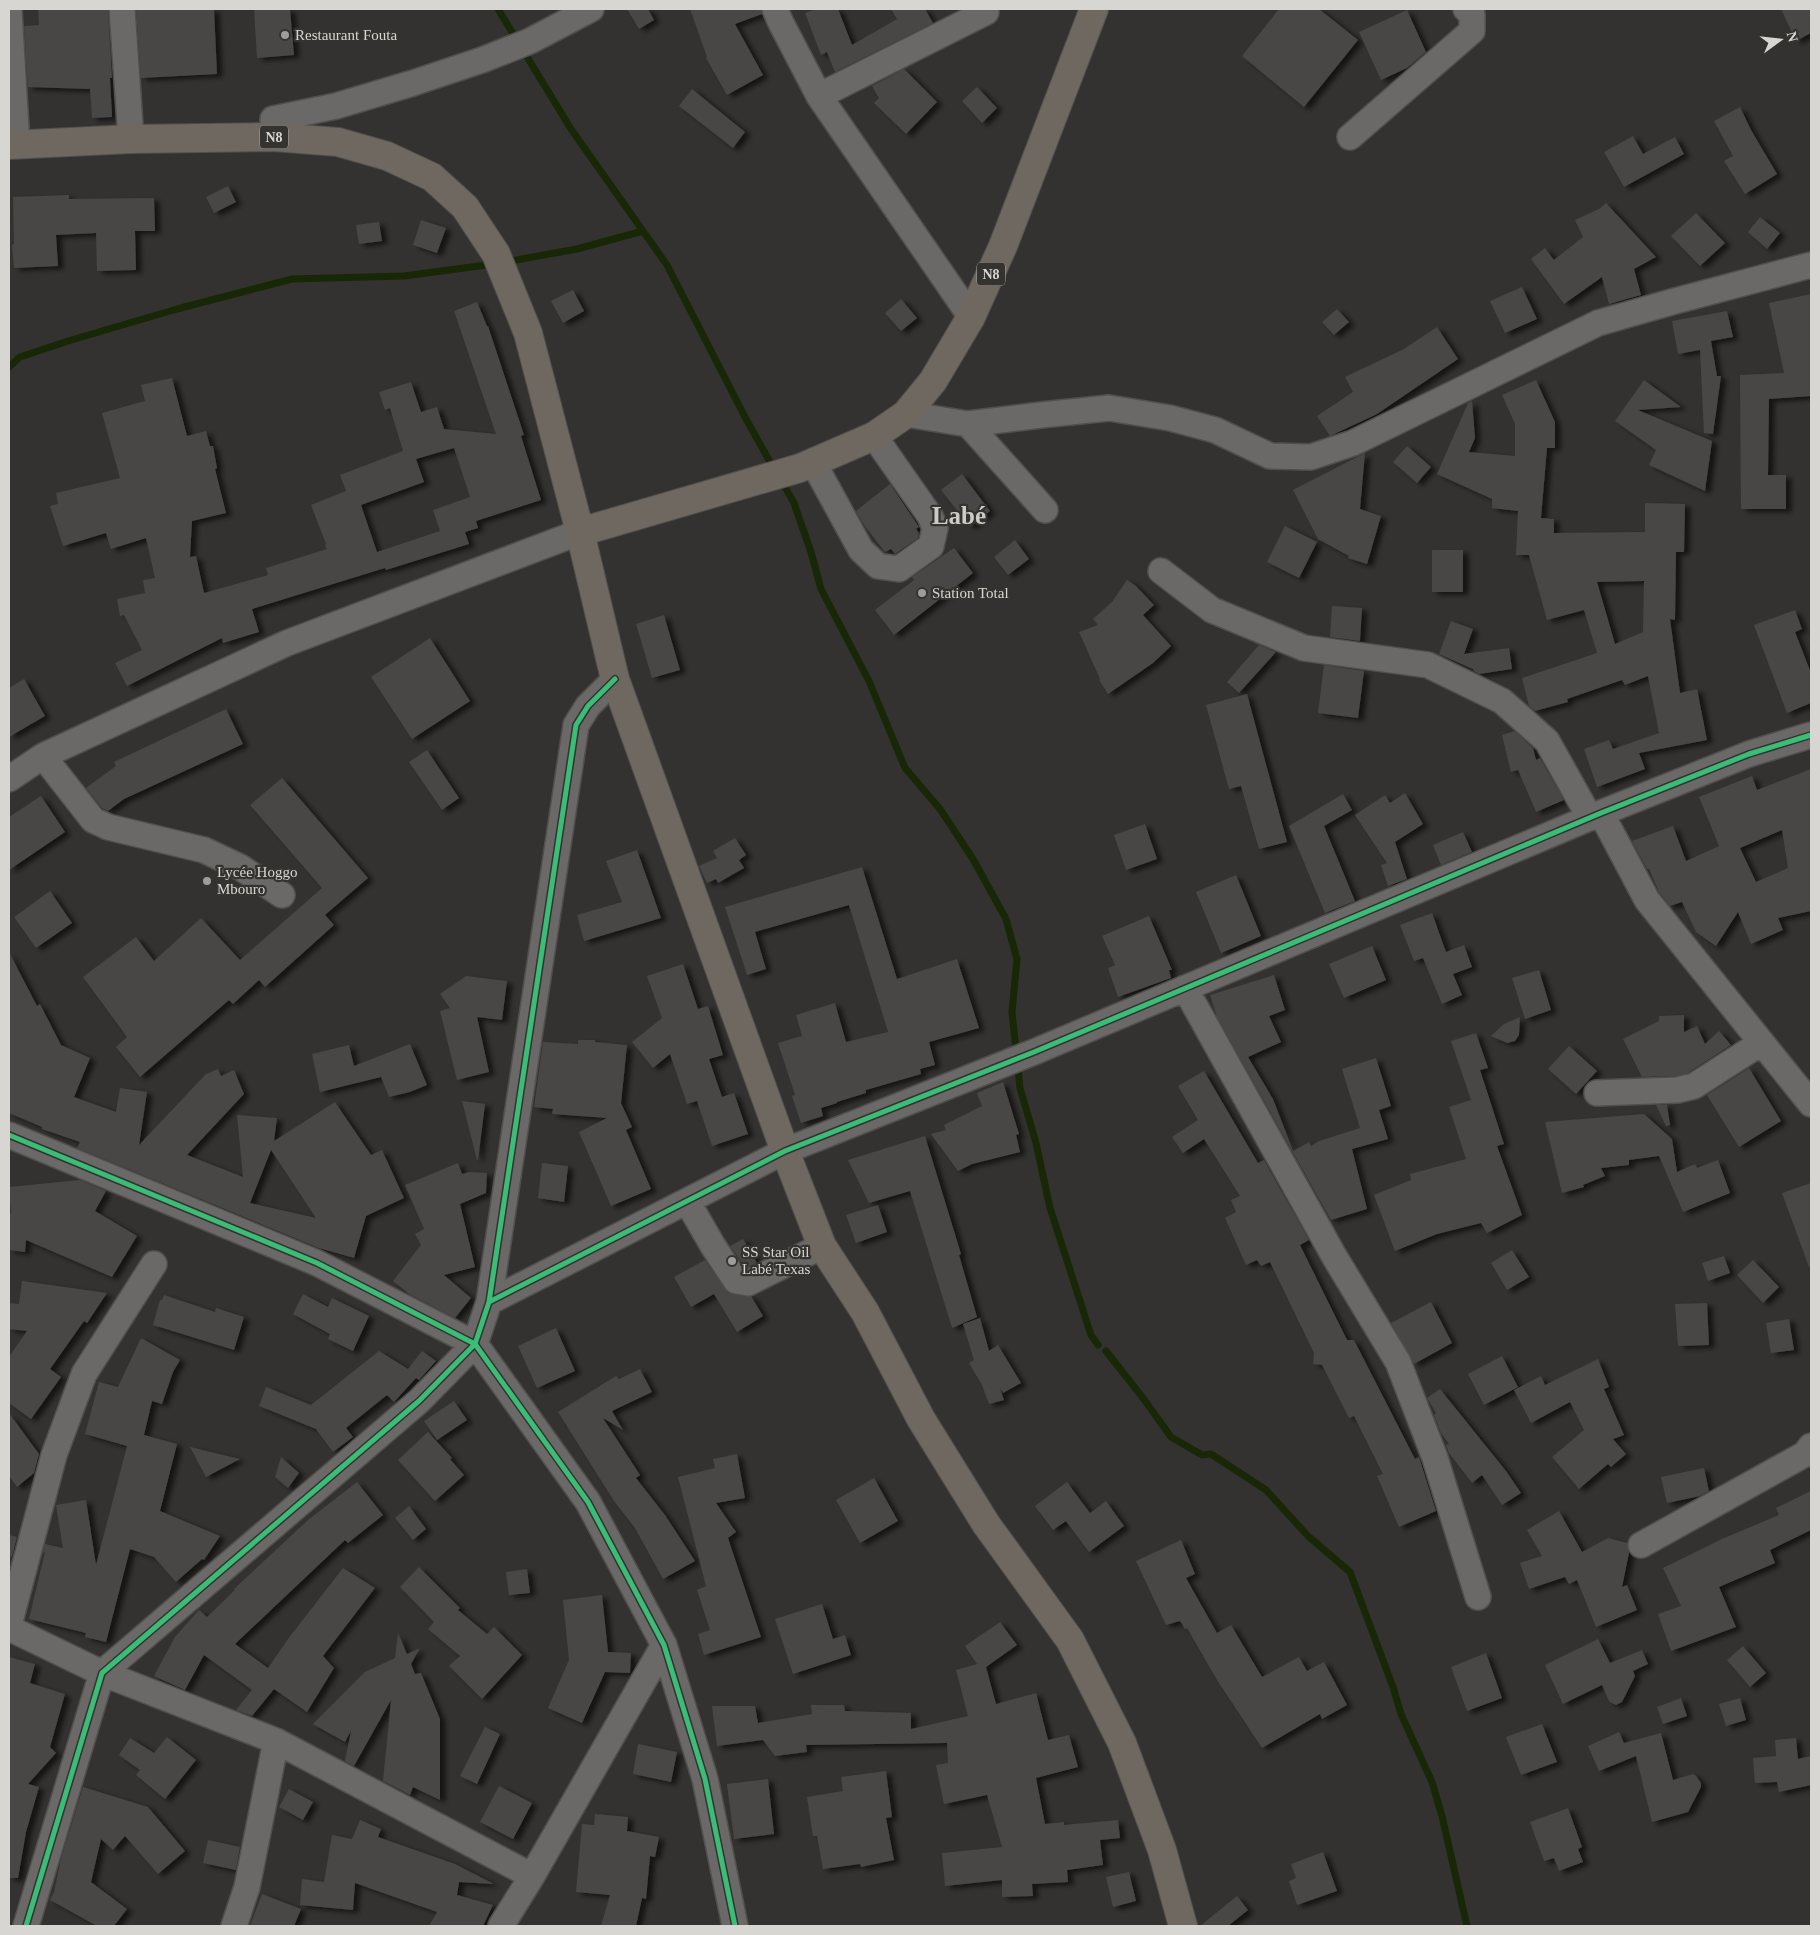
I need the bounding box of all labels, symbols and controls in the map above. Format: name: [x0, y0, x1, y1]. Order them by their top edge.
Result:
north arrow: [1755, 15, 1805, 65]
place label: Restaurant Fouta: [295, 27, 397, 43]
marker: Restaurant Fouta: [279, 29, 291, 41]
text: N: [1784, 30, 1801, 44]
road number: N8: [260, 125, 288, 148]
road number: N8: [977, 262, 1005, 286]
district label: Labé: [932, 502, 986, 529]
place label: Station Total: [932, 585, 1009, 601]
marker: Station Total: [916, 587, 928, 599]
place label: Lycée Hoggo Mbouro: [217, 864, 297, 897]
marker: Lycée Hoggo Mbouro: [201, 875, 213, 887]
place label: SS Star Oil Labé Texas: [742, 1244, 810, 1277]
marker: SS Star Oil Labé Texas: [726, 1255, 738, 1267]

